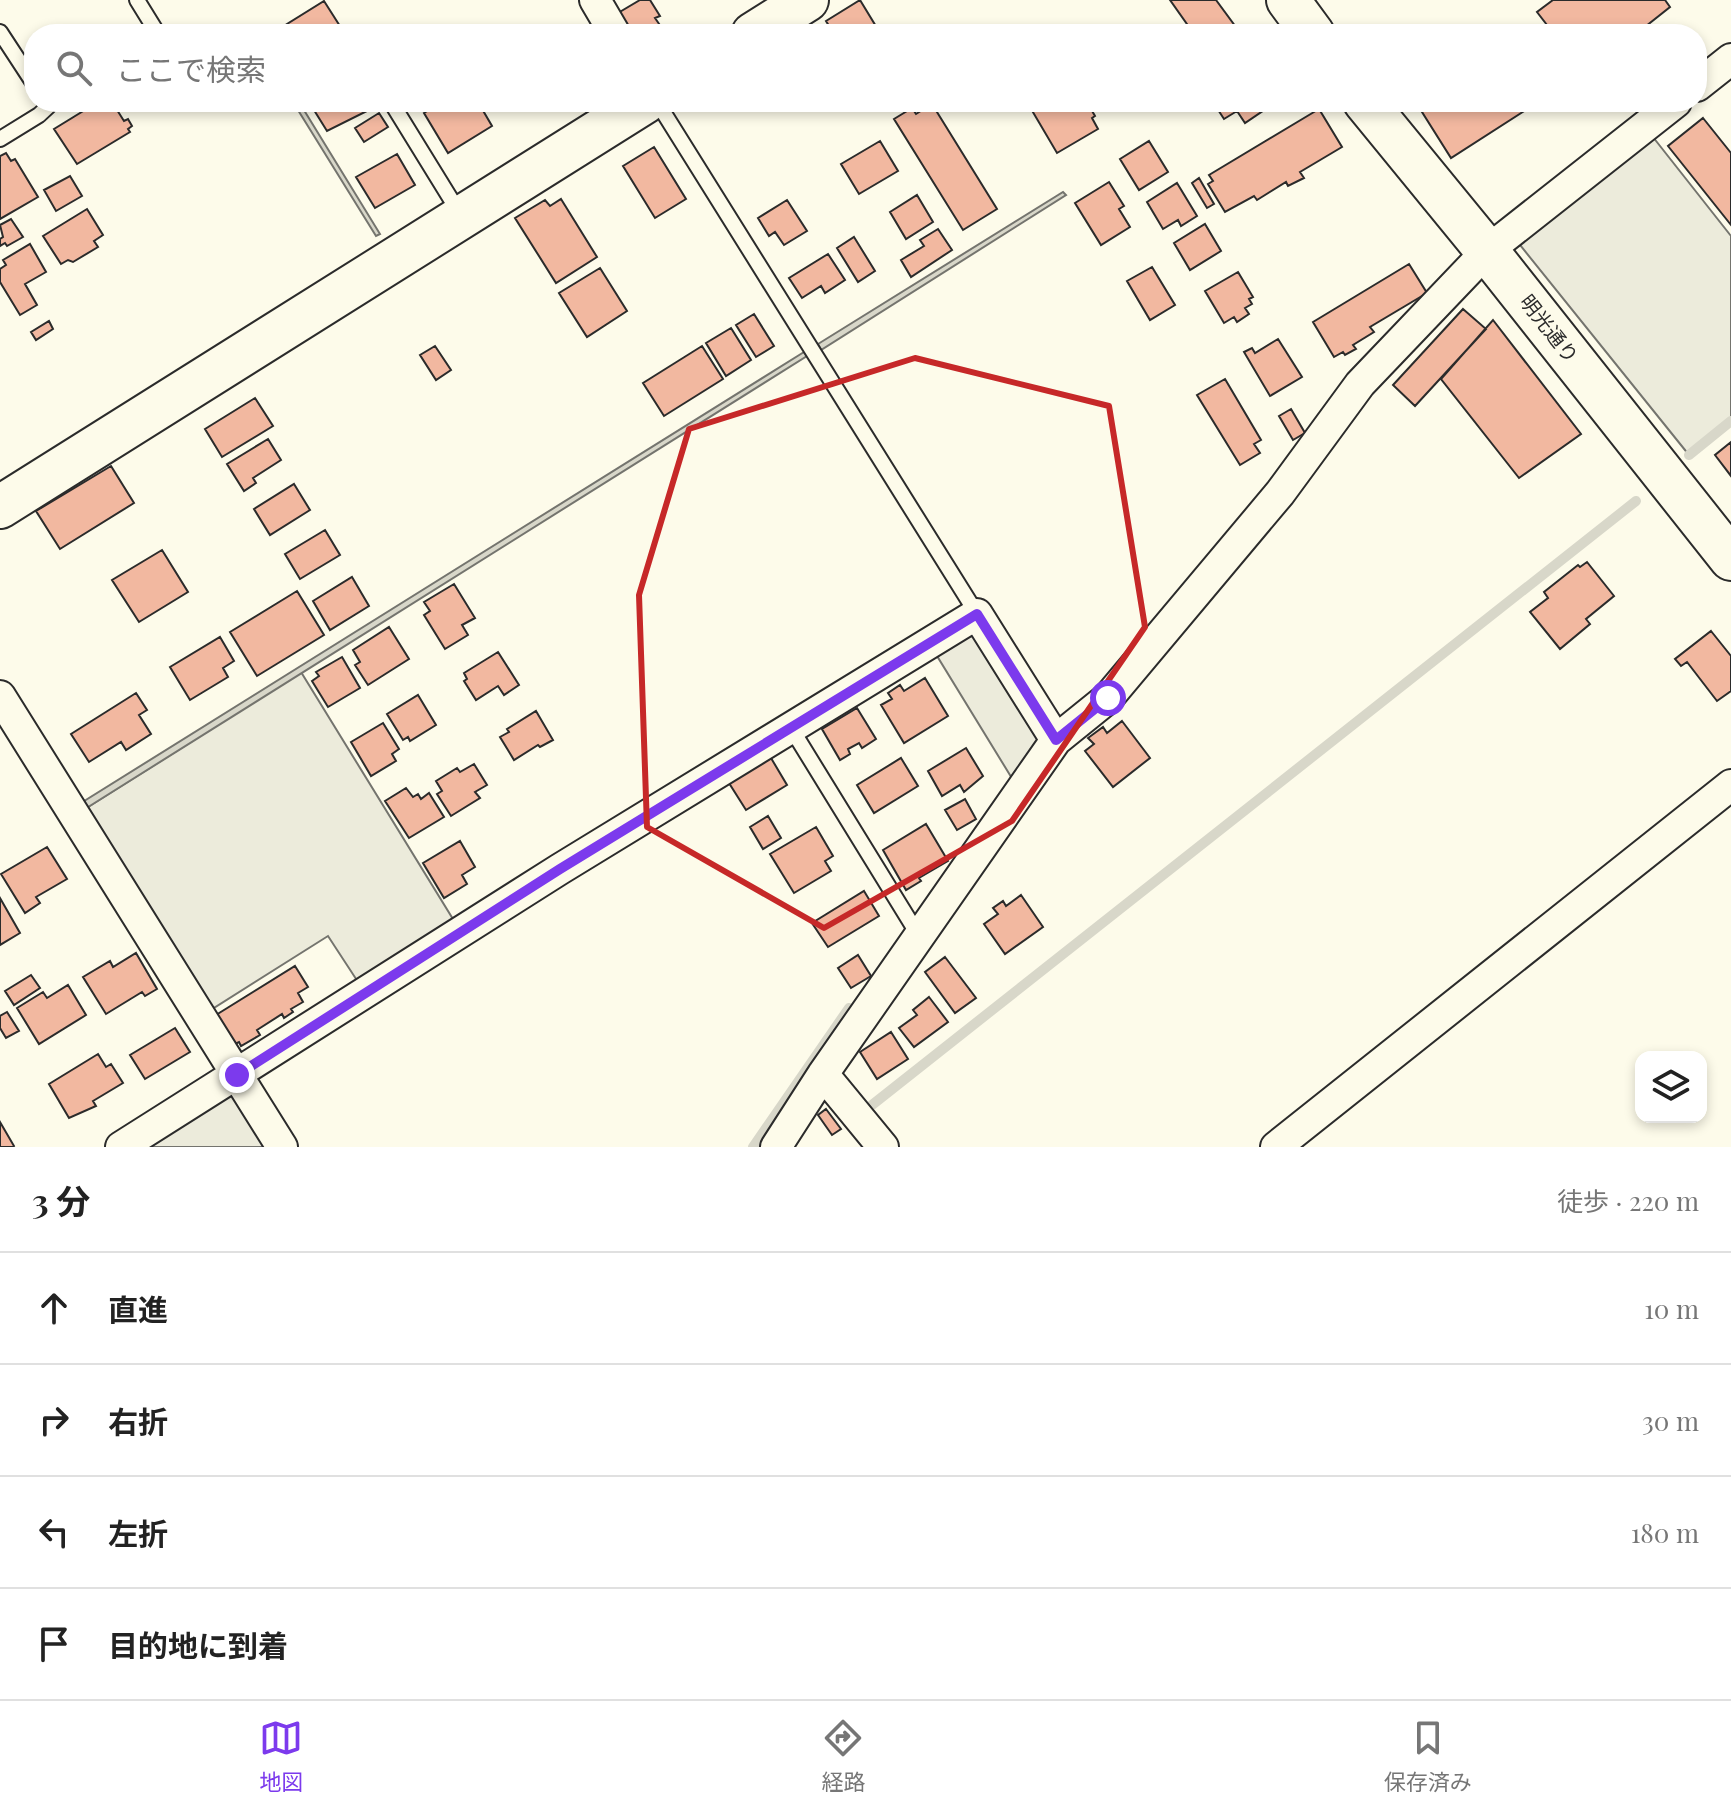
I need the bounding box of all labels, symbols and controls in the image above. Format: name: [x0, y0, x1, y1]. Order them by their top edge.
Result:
search box: [24, 24, 1707, 112]
icon: search: [52, 46, 96, 90]
text: ここで検索: [116, 49, 266, 89]
street label: 明光通り: [1515, 288, 1585, 368]
route start: [1090, 680, 1126, 716]
map controls: [1635, 1051, 1707, 1123]
button: layers: [1635, 1051, 1707, 1123]
route end: [219, 1057, 255, 1093]
text: 3 分: [32, 1177, 90, 1223]
text: 徒歩 · 220 m: [1557, 1183, 1699, 1218]
icon: ahead: [32, 1286, 76, 1330]
text: 直進: [108, 1289, 168, 1329]
text: 10 m: [1644, 1291, 1699, 1326]
icon: right: [32, 1398, 76, 1442]
text: 右折: [108, 1401, 168, 1441]
text: 30 m: [1642, 1403, 1699, 1438]
icon: left: [32, 1510, 76, 1554]
text: 左折: [108, 1513, 168, 1553]
text: 180 m: [1631, 1515, 1699, 1550]
icon: arrive: [32, 1622, 76, 1666]
text: 目的地に到着: [108, 1625, 288, 1665]
tab: 地図: [259, 1716, 303, 1796]
tab: 経路: [821, 1716, 866, 1796]
tab: 保存済み: [1384, 1716, 1472, 1796]

